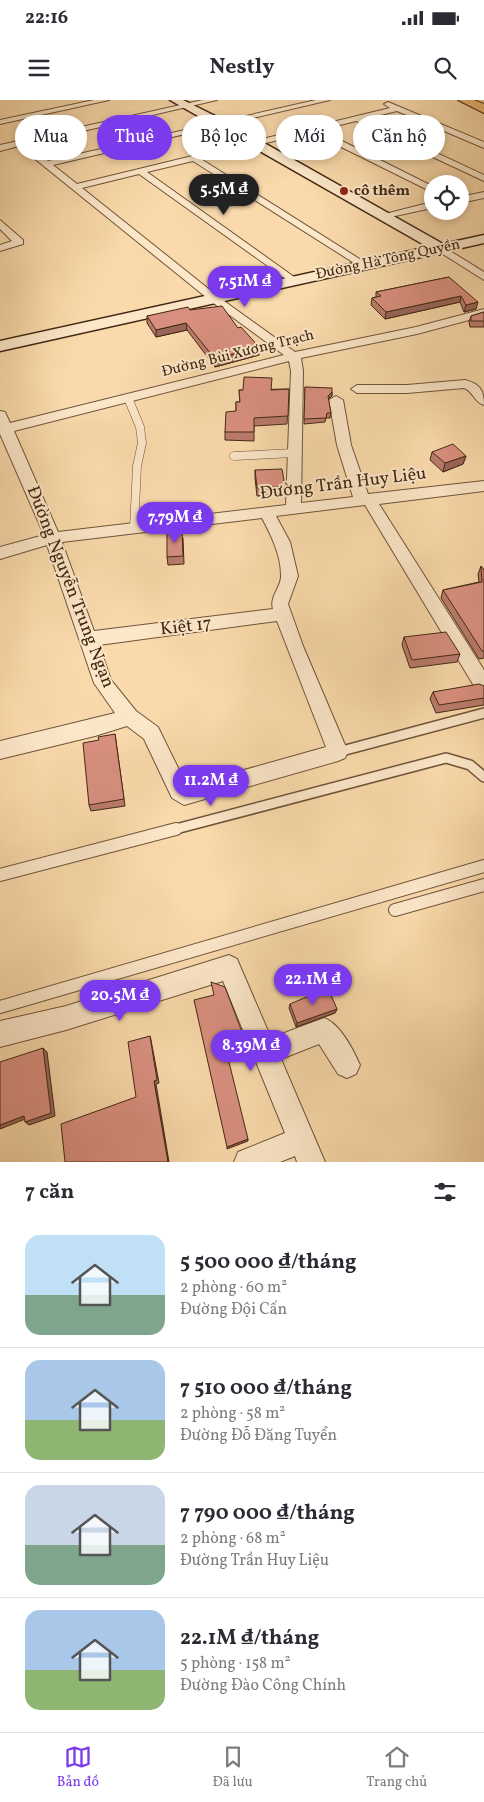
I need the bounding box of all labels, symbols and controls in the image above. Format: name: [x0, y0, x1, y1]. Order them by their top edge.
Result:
text: 22:16: [25, 5, 68, 31]
text: Nestly: [209, 52, 275, 83]
icon: menu: [25, 54, 53, 82]
icon: search: [431, 54, 459, 82]
chip: Mua: [15, 115, 87, 160]
chip: Thuê: [97, 115, 172, 160]
chip: Bộ lọc: [182, 115, 266, 160]
chip: Mới: [276, 115, 343, 160]
chip: Căn hộ: [353, 115, 445, 160]
pin: 5.5M ₫: [183, 174, 265, 216]
map controls: [424, 175, 469, 220]
button: locate: [424, 175, 469, 220]
text: 5.5M ₫: [200, 179, 248, 201]
place label: cô thêm: [354, 181, 410, 202]
marker: cô thêm: [338, 185, 350, 197]
street label: Đường Hà Tông Quyền: [314, 234, 462, 286]
pin: 7.51M ₫: [199, 266, 291, 308]
text: 7.51M ₫: [219, 271, 271, 293]
street label: Đường Bùi Xương Trạch: [160, 325, 316, 383]
street label: Đường Trần Huy Liệu: [258, 461, 428, 507]
street label: Đường Nguyễn Trung Ngạn: [20, 482, 120, 692]
pin: 7.79M ₫: [129, 502, 221, 544]
text: 7.79M ₫: [148, 507, 202, 529]
street label: Kiệt 17: [159, 611, 213, 643]
pin: 11.2M ₫: [165, 764, 257, 807]
text: 11.2M ₫: [184, 770, 238, 792]
pin: 22.1M ₫: [267, 964, 359, 1006]
text: 22.1M ₫: [285, 969, 341, 991]
pin: 20.5M ₫: [74, 980, 166, 1022]
text: 20.5M ₫: [91, 985, 149, 1007]
pin: 8.39M ₫: [205, 1030, 297, 1072]
text: 8.39M ₫: [222, 1035, 280, 1057]
text: 7 căn: [25, 1178, 74, 1207]
icon: filters: [431, 1178, 459, 1206]
text: 5 500 000 ₫/tháng: [180, 1248, 357, 1277]
icon: home: [65, 1255, 125, 1315]
text: 2 phòng · 60 m²: [180, 1277, 287, 1299]
text: Đường Đội Cấn: [180, 1299, 287, 1321]
text: 7 510 000 ₫/tháng: [180, 1374, 352, 1403]
icon: home: [65, 1380, 125, 1440]
text: 2 phòng · 58 m²: [180, 1403, 285, 1425]
text: Đường Đỗ Đăng Tuyển: [180, 1425, 337, 1447]
text: 7 790 000 ₫/tháng: [180, 1499, 355, 1528]
icon: home: [65, 1505, 125, 1565]
text: 2 phòng · 68 m²: [180, 1528, 286, 1550]
text: Đường Trần Huy Liệu: [180, 1550, 329, 1572]
text: 22.1M ₫/tháng: [180, 1624, 319, 1653]
icon: home: [65, 1630, 125, 1690]
text: 5 phòng · 158 m²: [180, 1653, 291, 1675]
text: Đường Đào Công Chính: [180, 1675, 346, 1697]
tab: Bản đồ: [57, 1743, 99, 1792]
tab: Đã lưu: [213, 1743, 253, 1792]
tab: Trang chủ: [366, 1743, 427, 1792]

